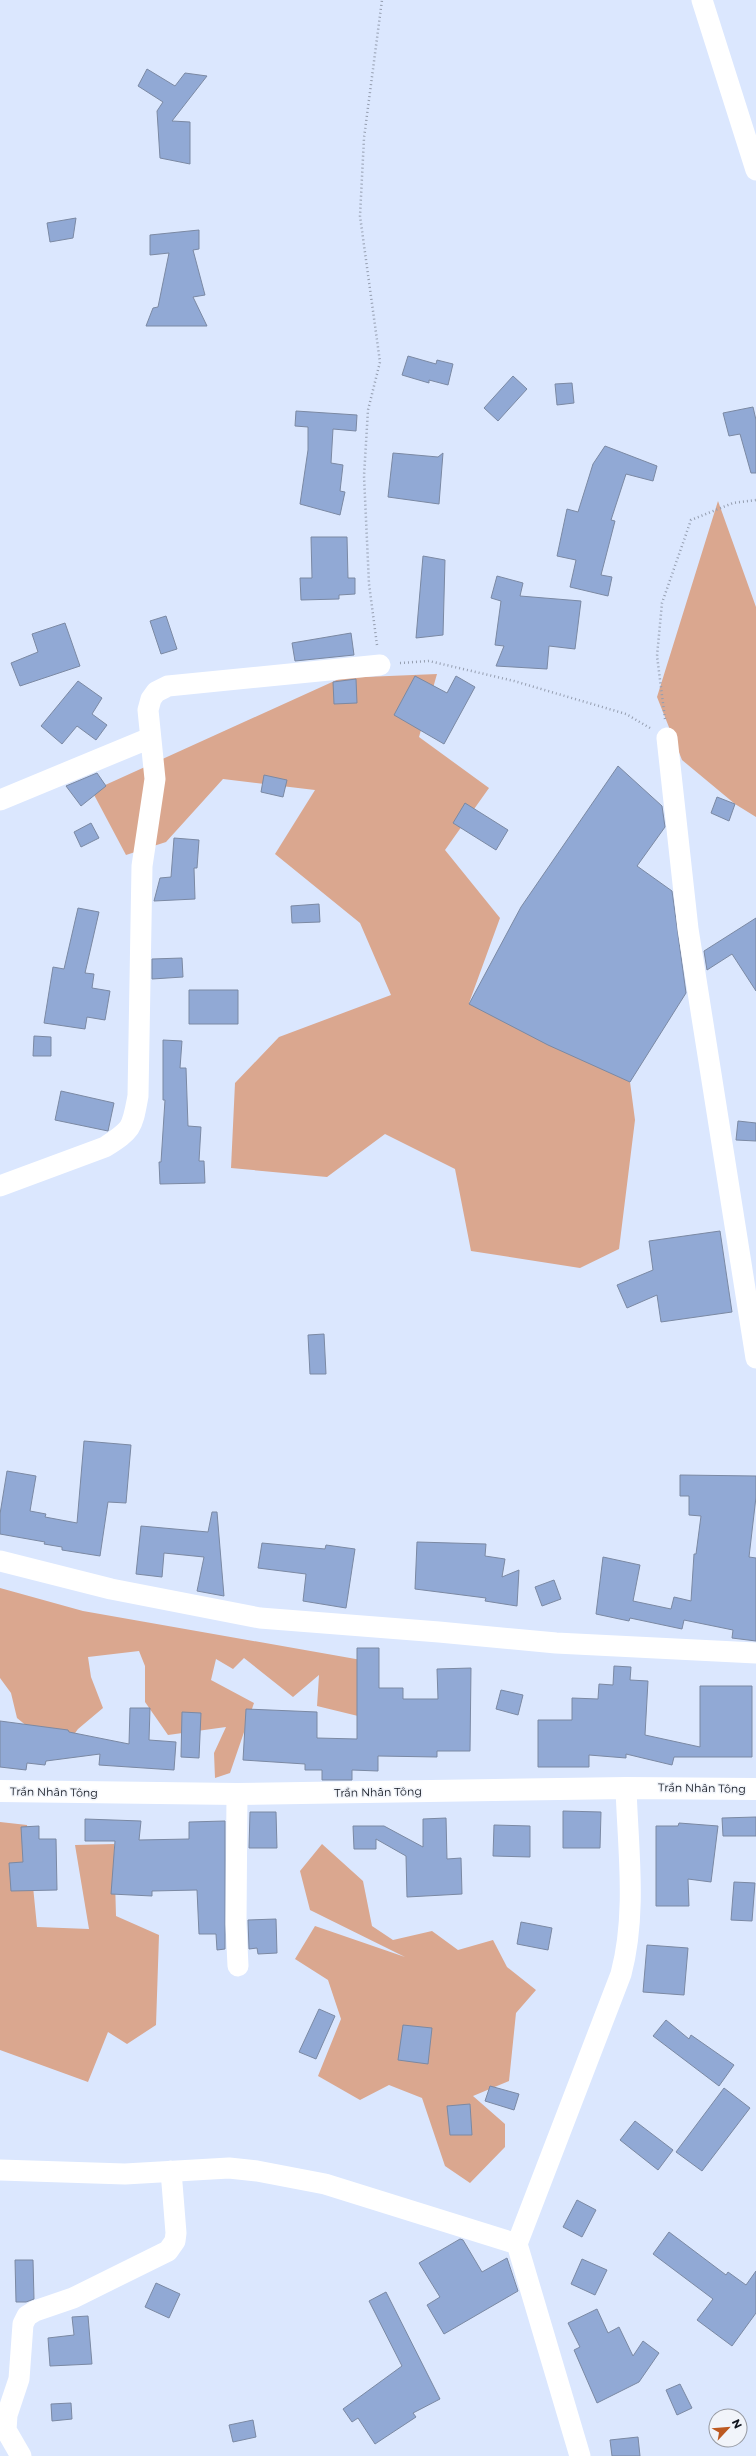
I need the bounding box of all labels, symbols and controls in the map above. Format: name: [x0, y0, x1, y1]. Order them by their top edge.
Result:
street label: Trần Nhân Tông: [658, 1780, 746, 1796]
street label: Trần Nhân Tông: [10, 1784, 98, 1800]
street label: Trần Nhân Tông: [334, 1784, 422, 1800]
north arrow: [708, 2408, 748, 2448]
text: N: [729, 2417, 745, 2431]

